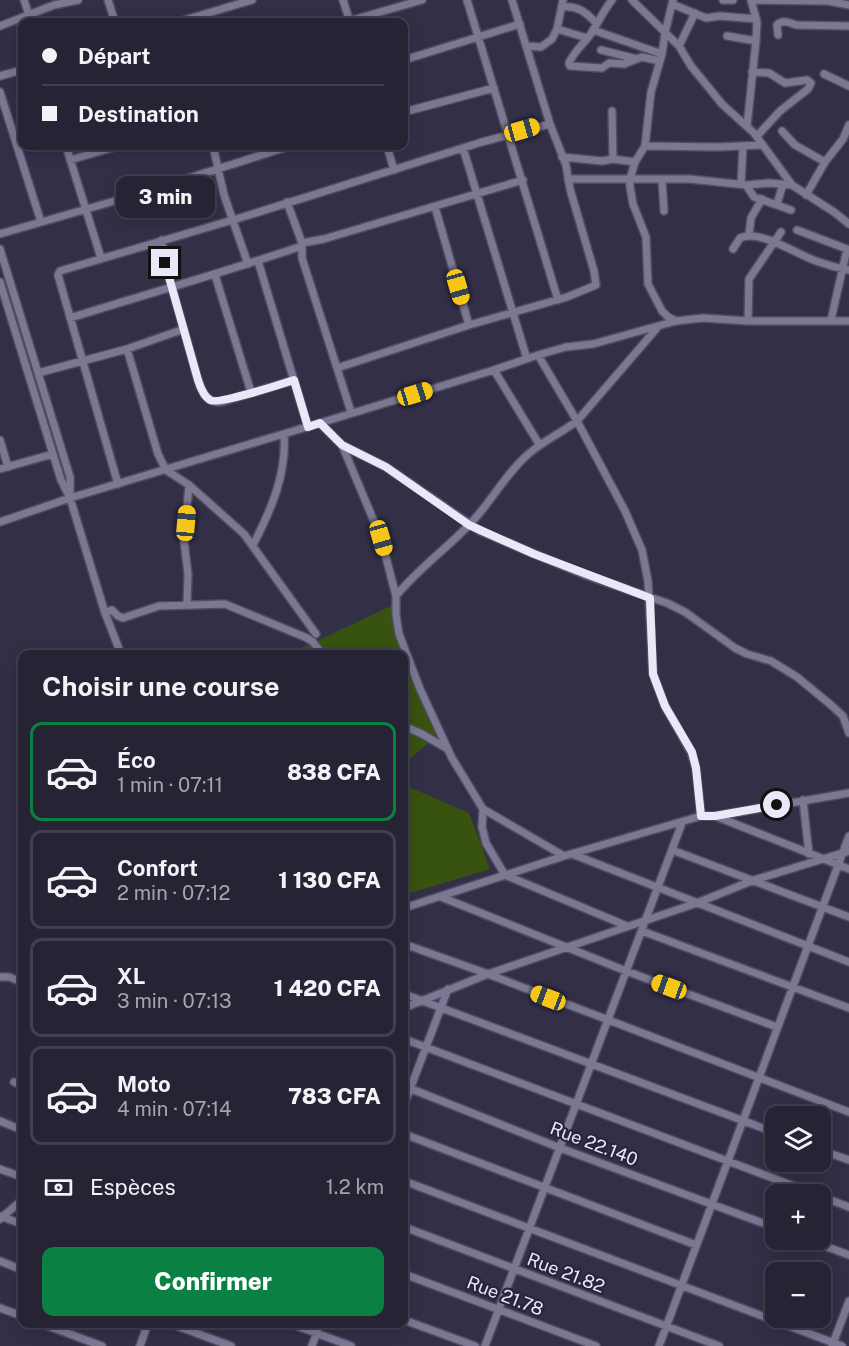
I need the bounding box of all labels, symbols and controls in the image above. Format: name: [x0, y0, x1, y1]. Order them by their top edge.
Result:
text: Départ: [78, 43, 150, 69]
text: Destination: [78, 101, 199, 127]
car: [502, 116, 542, 144]
callout: 3 min: [116, 176, 214, 218]
text: 3 min: [139, 185, 192, 209]
route end: [151, 249, 178, 276]
car: [444, 267, 472, 307]
car: [395, 380, 435, 408]
car: [175, 504, 197, 542]
car: [367, 518, 395, 558]
text: Choisir une course: [42, 670, 280, 702]
icon: car: [45, 745, 99, 799]
text: Éco: [117, 747, 156, 773]
text: 838 CFA: [287, 759, 381, 785]
text: 1 min · 07:11: [117, 773, 223, 797]
route start: [763, 791, 790, 818]
icon: car: [45, 853, 99, 907]
text: Confort: [117, 855, 198, 881]
text: 1 130 CFA: [278, 867, 381, 893]
text: 2 min · 07:12: [117, 881, 230, 905]
icon: car: [45, 961, 99, 1015]
text: XL: [117, 963, 145, 989]
car: [649, 972, 689, 1002]
text: 1 420 CFA: [274, 975, 381, 1001]
car: [528, 983, 568, 1013]
text: 3 min · 07:13: [117, 989, 232, 1013]
icon: car: [45, 1069, 99, 1123]
text: Moto: [117, 1071, 171, 1097]
text: 783 CFA: [288, 1083, 381, 1109]
text: 4 min · 07:14: [117, 1097, 232, 1121]
map controls: [765, 1106, 831, 1328]
button: layers: [765, 1106, 831, 1172]
street label: Rue 22.140: [547, 1117, 641, 1170]
icon: cash: [42, 1171, 75, 1204]
text: Espèces: [90, 1174, 176, 1200]
text: 1.2 km: [326, 1175, 384, 1199]
button: +: [765, 1184, 831, 1250]
button: Confirmer: [42, 1247, 384, 1316]
street label: Rue 21.82: [524, 1248, 608, 1297]
button: −: [765, 1262, 831, 1328]
street label: Rue 21.78: [464, 1271, 546, 1320]

